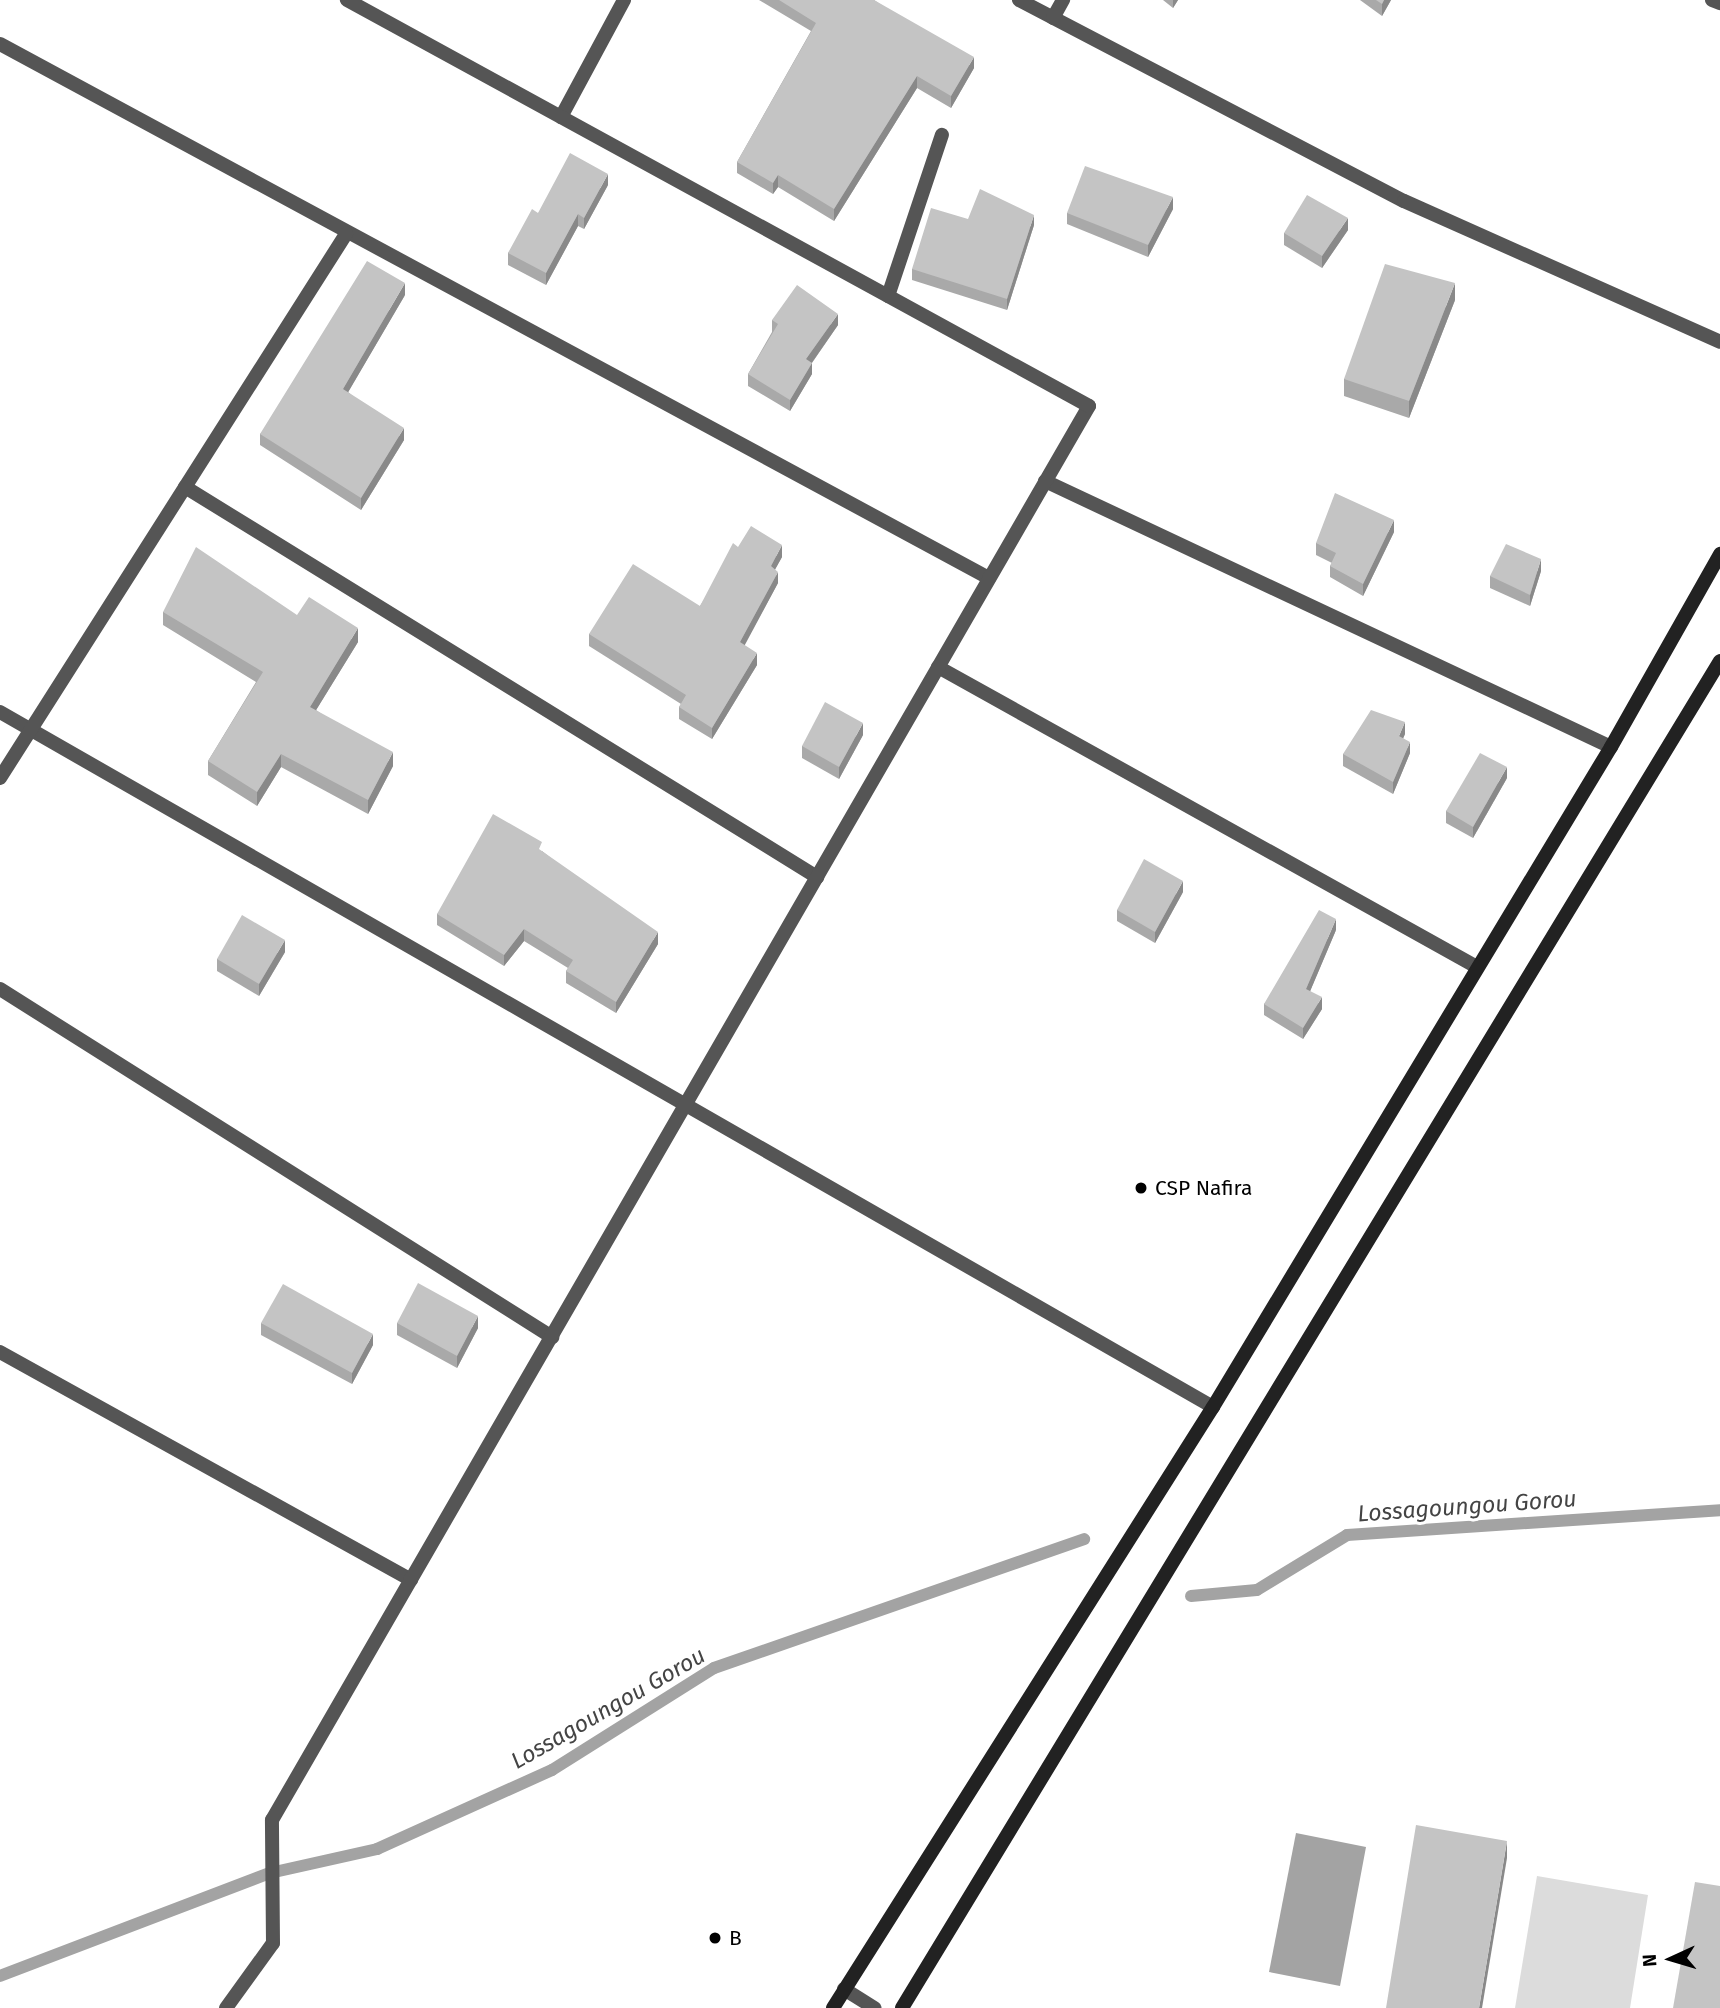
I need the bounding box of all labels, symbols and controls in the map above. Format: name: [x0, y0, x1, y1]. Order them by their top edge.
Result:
place label: CSP Nafira: [1155, 1175, 1252, 1201]
marker: CSP Nafira: [1133, 1180, 1149, 1196]
water label: Lossagoungou Gorou: [1357, 1485, 1577, 1527]
water label: Lossagoungou Gorou: [506, 1641, 710, 1775]
north arrow: [1636, 1924, 1706, 1994]
place label: B: [729, 1925, 742, 1951]
marker: B: [707, 1930, 723, 1946]
text: N: [1638, 1953, 1661, 1968]

